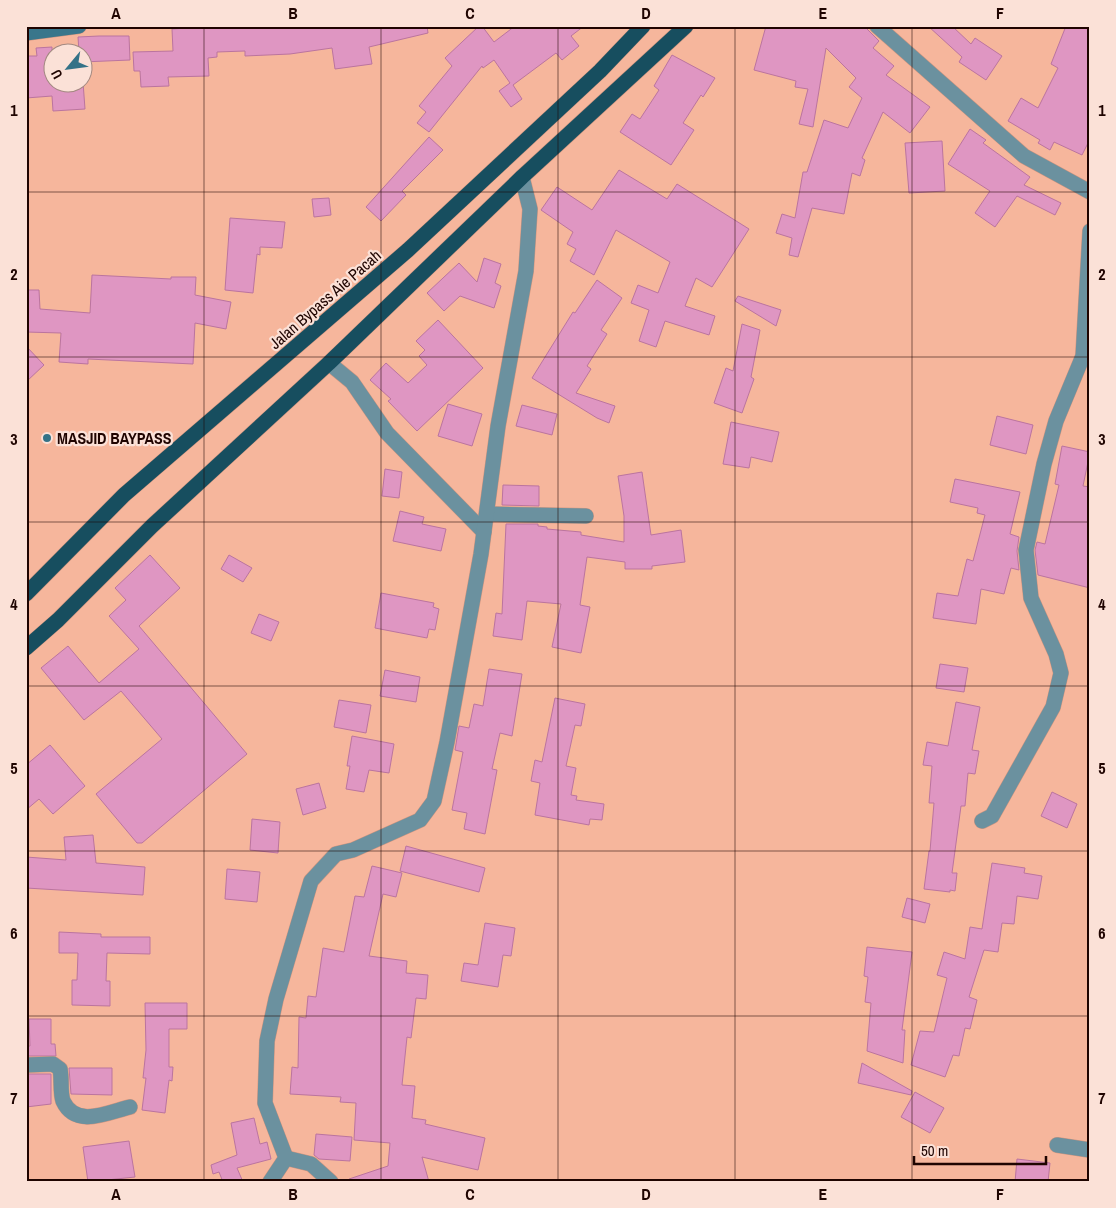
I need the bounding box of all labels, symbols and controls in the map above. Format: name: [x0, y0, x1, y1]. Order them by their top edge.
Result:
text: A: [111, 2, 121, 24]
text: B: [288, 2, 298, 24]
text: C: [465, 2, 475, 24]
text: D: [641, 2, 651, 24]
text: E: [819, 2, 828, 24]
text: F: [996, 2, 1004, 24]
north arrow: [42, 42, 92, 92]
text: U: [47, 66, 67, 82]
text: 1: [10, 99, 18, 121]
text: 1: [1098, 99, 1106, 121]
street label: Jalan Bypass Aie Pacah: [264, 244, 386, 354]
text: 2: [10, 263, 18, 285]
text: 2: [1098, 263, 1106, 285]
place label: MASJID BAYPASS: [57, 427, 172, 449]
text: 3: [10, 428, 18, 450]
text: 3: [1098, 428, 1106, 450]
marker: MASJID BAYPASS: [41, 432, 53, 444]
text: 4: [10, 593, 18, 615]
text: 4: [1098, 593, 1106, 615]
text: 5: [10, 757, 18, 779]
text: 5: [1098, 757, 1106, 779]
text: 6: [10, 922, 18, 944]
text: 6: [1098, 922, 1106, 944]
text: 7: [10, 1087, 18, 1109]
text: 7: [1098, 1087, 1106, 1109]
scale bar: [914, 1133, 1046, 1165]
text: 50 m: [921, 1140, 948, 1161]
text: A: [111, 1183, 121, 1205]
text: B: [288, 1183, 298, 1205]
text: C: [465, 1183, 475, 1205]
text: D: [641, 1183, 651, 1205]
text: E: [819, 1183, 828, 1205]
text: F: [996, 1183, 1004, 1205]

